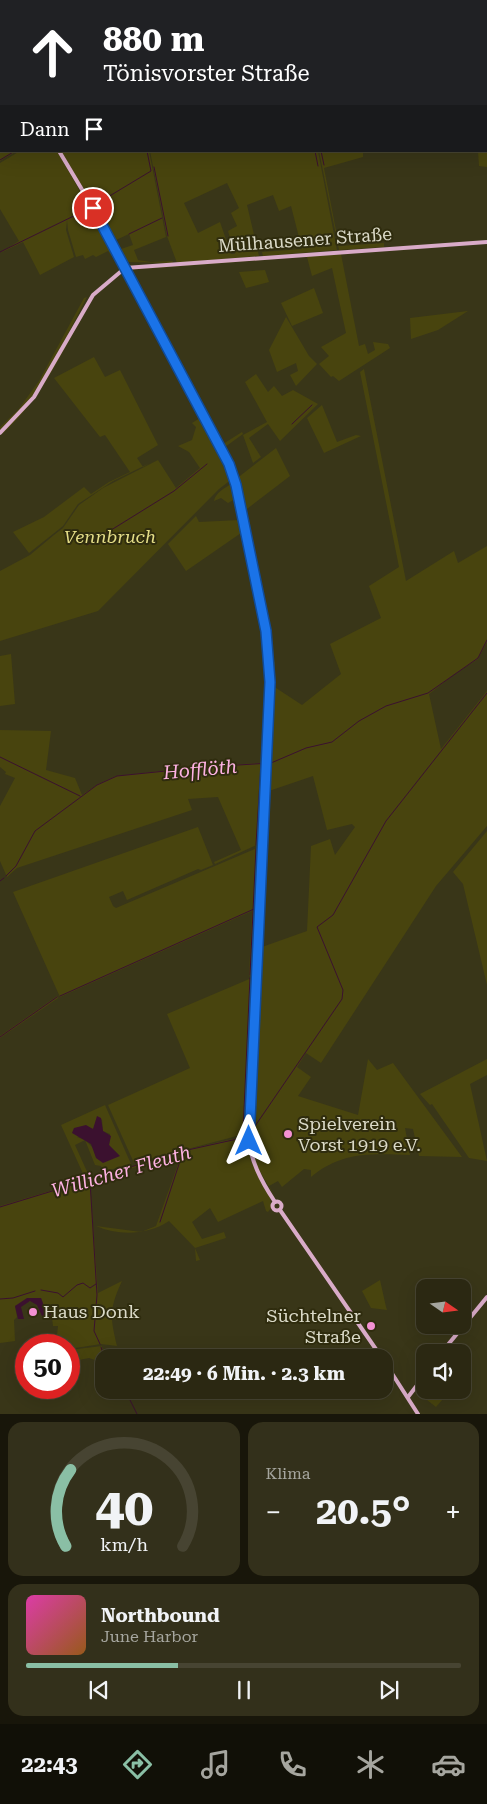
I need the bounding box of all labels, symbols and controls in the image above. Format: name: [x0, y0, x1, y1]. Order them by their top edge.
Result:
text: 880 m: [103, 19, 204, 60]
icon: ahead: [20, 20, 85, 85]
text: Tönisvorster Straße: [103, 61, 310, 86]
icon: arrive: [80, 115, 108, 143]
text: Dann: [20, 118, 70, 141]
pin: [72, 187, 114, 229]
icon: arrive: [79, 194, 107, 222]
street label: Mülhausener Straße: [217, 223, 393, 256]
park label: Vennbruch: [64, 526, 156, 547]
water label: Hofflöth: [161, 755, 238, 784]
place label: Spielverein Vorst 1919 e.V.: [298, 1113, 421, 1155]
position arrow: [222, 1114, 274, 1166]
marker: Spielverein Vorst 1919 e.V.: [282, 1128, 294, 1140]
water label: Willicher Fleuth: [49, 1141, 194, 1202]
north arrow: [416, 1279, 471, 1334]
map controls: [416, 1279, 471, 1399]
place label: Haus Donk: [43, 1301, 140, 1322]
place label: Süchtelner Straße: [266, 1305, 361, 1347]
marker: Haus Donk: [27, 1306, 39, 1318]
marker: Süchtelner Straße: [365, 1320, 377, 1332]
speed limit sign: 50: [15, 1334, 80, 1399]
button: sound: [416, 1344, 471, 1399]
text: 22:49 · 6 Min. · 2.3 km: [143, 1362, 345, 1385]
text: Klima: [266, 1464, 310, 1483]
text: 40: [95, 1477, 153, 1538]
text: 20.5°: [316, 1489, 411, 1533]
text: −: [266, 1496, 281, 1529]
text: +: [445, 1496, 461, 1529]
text: km/h: [100, 1534, 148, 1555]
text: Northbound: [101, 1604, 220, 1627]
text: June Harbor: [101, 1627, 198, 1646]
icon: previous: [85, 1676, 113, 1704]
icon: pause: [230, 1676, 258, 1704]
icon: next: [375, 1676, 403, 1704]
icon: directions: [120, 1747, 155, 1782]
icon: music: [198, 1747, 233, 1782]
icon: phone: [275, 1747, 310, 1782]
icon: climate: [353, 1747, 388, 1782]
icon: car: [431, 1747, 466, 1782]
text: 22:43: [21, 1752, 77, 1777]

